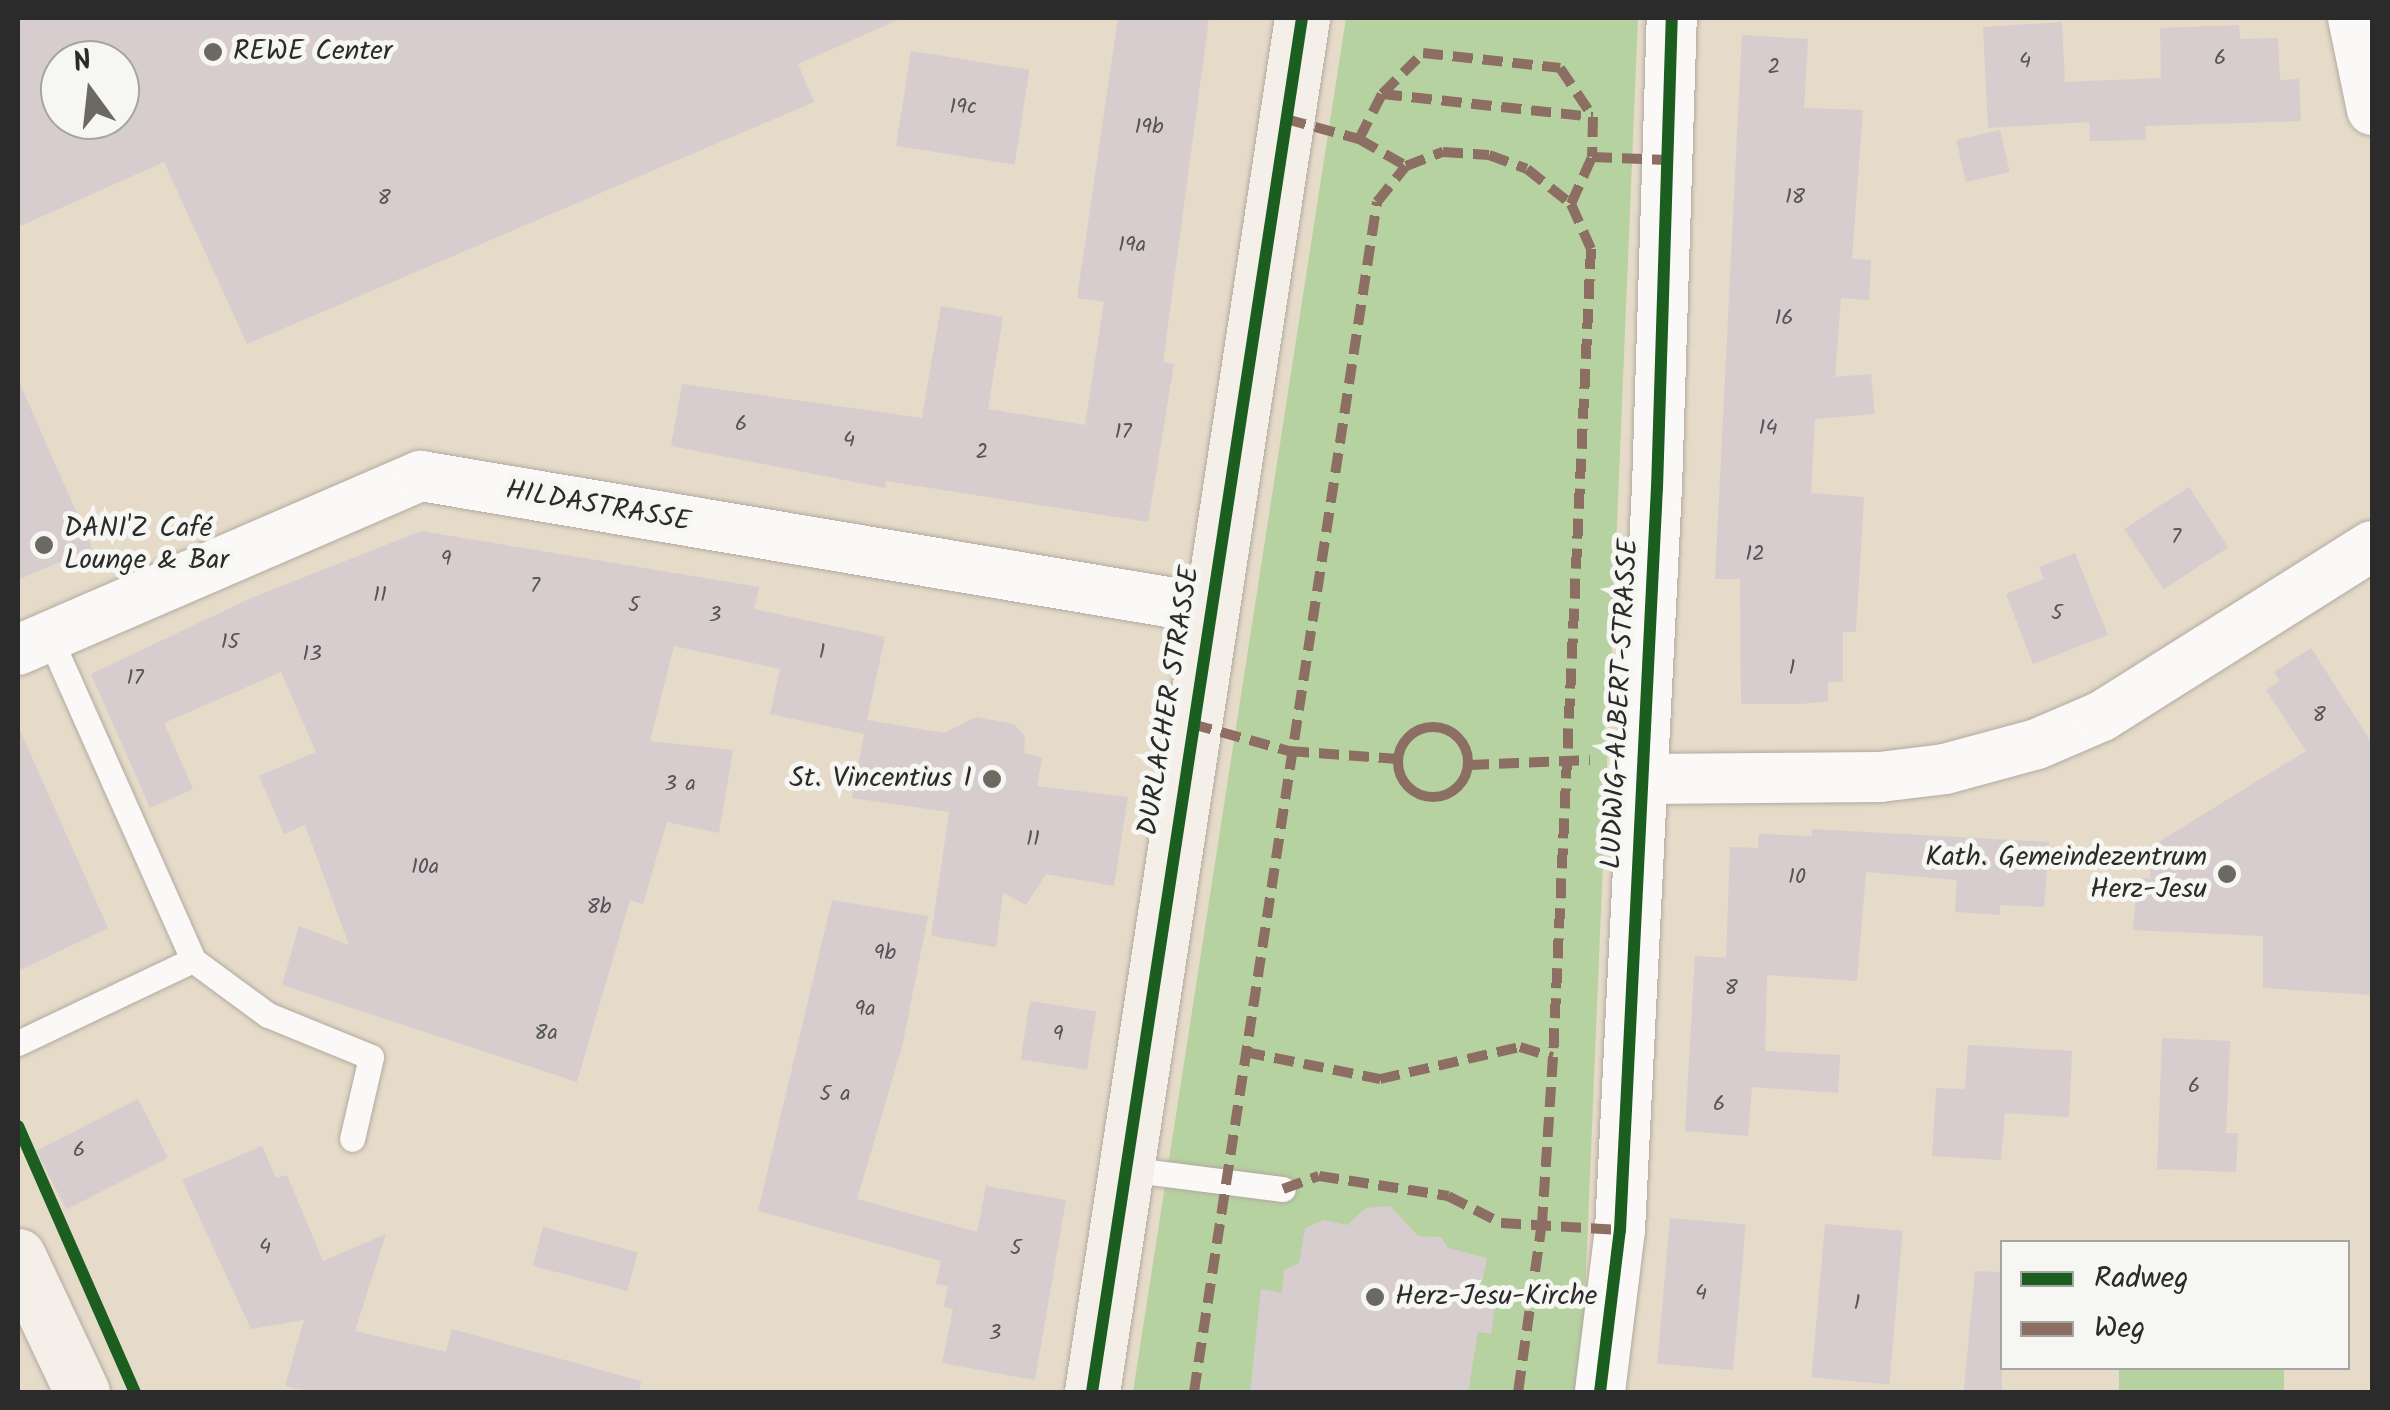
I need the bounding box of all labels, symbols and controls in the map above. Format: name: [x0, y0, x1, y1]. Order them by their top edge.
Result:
place label: REWE Center: [233, 35, 392, 69]
text: N: [68, 38, 97, 86]
north arrow: [40, 40, 140, 140]
marker: REWE Center: [202, 41, 224, 63]
house number: 6: [2214, 46, 2226, 72]
house number: 4: [2019, 49, 2031, 75]
house number: 2: [1768, 55, 1780, 81]
house number: 19c: [949, 95, 977, 121]
house number: 19b: [1134, 115, 1164, 141]
house number: 18: [1785, 185, 1805, 211]
house number: 8: [377, 186, 391, 212]
house number: 19a: [1118, 233, 1146, 259]
house number: 16: [1774, 306, 1794, 332]
house number: 6: [735, 412, 747, 438]
house number: 14: [1758, 416, 1778, 442]
house number: 17: [1114, 420, 1132, 446]
house number: 4: [843, 428, 855, 454]
house number: 2: [976, 440, 988, 466]
street label: HILDASTRASSE: [503, 474, 693, 540]
place label: DANI'Z Café Lounge & Bar: [64, 512, 229, 578]
house number: 7: [2171, 525, 2181, 551]
marker: DANI'Z Café Lounge & Bar: [33, 534, 55, 556]
street label: LUDWIG-ALBERT-STRASSE: [1596, 538, 1646, 870]
house number: 12: [1745, 542, 1765, 568]
house number: 9: [441, 547, 451, 573]
street label: DURLACHER STRASSE: [1132, 564, 1208, 838]
house number: 7: [530, 574, 540, 600]
house number: 11: [373, 583, 387, 609]
house number: 5: [628, 593, 640, 619]
house number: 5: [2051, 601, 2063, 627]
house number: 3: [709, 603, 721, 629]
house number: 15: [221, 630, 239, 656]
house number: 1: [819, 640, 825, 666]
house number: 13: [302, 642, 322, 668]
house number: 1: [1789, 656, 1795, 682]
house number: 17: [126, 666, 144, 692]
house number: 8: [2312, 703, 2326, 729]
place label: St. Vincentius I: [789, 762, 972, 796]
marker: St. Vincentius I: [981, 768, 1003, 790]
house number: 3 a: [664, 772, 696, 798]
house number: 11: [1026, 827, 1040, 853]
place label: Kath. Gemeindezentrum Herz-Jesu: [1925, 841, 2207, 907]
house number: 10a: [411, 855, 439, 881]
marker: Kath. Gemeindezentrum Herz-Jesu: [2216, 863, 2238, 885]
house number: 10: [1788, 865, 1806, 891]
house number: 8b: [587, 895, 611, 921]
house number: 9b: [874, 941, 896, 967]
house number: 8: [1724, 976, 1738, 1002]
house number: 9a: [854, 997, 876, 1023]
house number: 8a: [534, 1021, 558, 1047]
house number: 9: [1053, 1022, 1063, 1048]
house number: 6: [2188, 1074, 2200, 1100]
house number: 5 a: [820, 1082, 850, 1108]
house number: 6: [1713, 1092, 1725, 1118]
house number: 6: [73, 1138, 85, 1164]
house number: 4: [259, 1235, 271, 1261]
house number: 5: [1010, 1236, 1022, 1262]
legend: [2000, 1240, 2350, 1370]
text: Radweg: [2094, 1255, 2189, 1303]
place label: Herz-Jesu-Kirche: [1395, 1280, 1597, 1314]
house number: 4: [1695, 1281, 1707, 1307]
marker: Herz-Jesu-Kirche: [1364, 1286, 1386, 1308]
house number: 1: [1854, 1291, 1860, 1317]
text: Weg: [2094, 1305, 2145, 1353]
house number: 3: [989, 1321, 1001, 1347]

